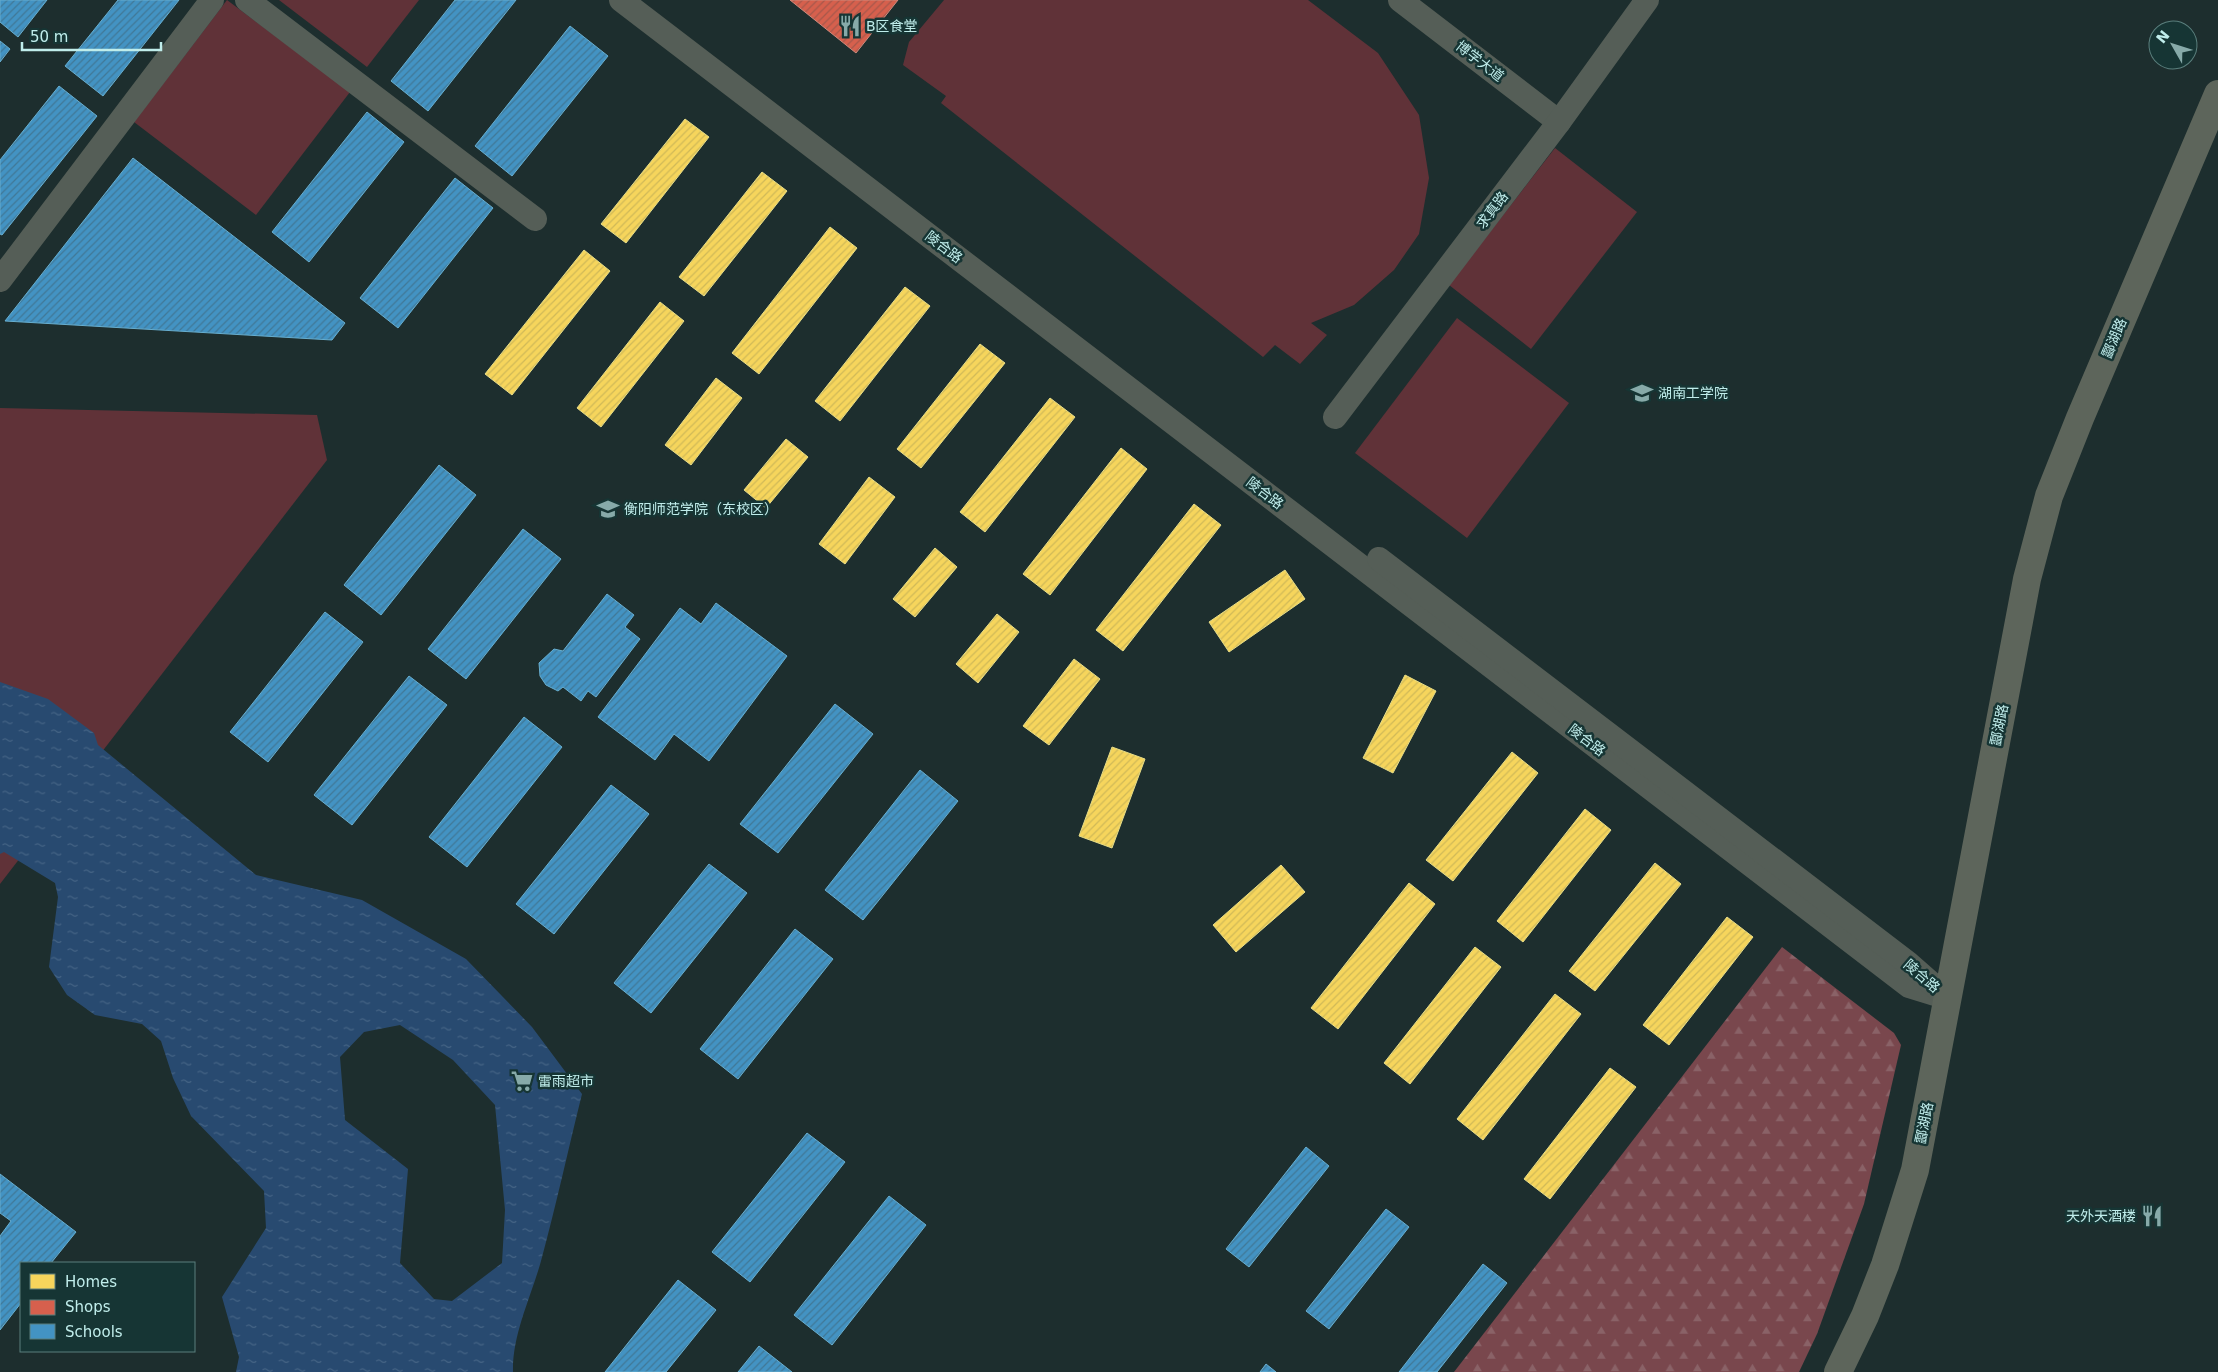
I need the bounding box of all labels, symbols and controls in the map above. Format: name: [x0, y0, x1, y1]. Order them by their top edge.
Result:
restaurant icon: B区食堂: [837, 13, 863, 39]
place label: B区食堂: [866, 18, 918, 34]
scale bar: [22, 20, 161, 52]
north arrow: [2148, 20, 2198, 70]
text: N: [2153, 27, 2173, 46]
text: 50 m: [30, 28, 68, 46]
street label: 博学大道: [1453, 37, 1507, 85]
street label: 求真路: [1473, 188, 1511, 232]
street label: 陵合路: [922, 228, 966, 266]
street label: 酃湖路: [2098, 316, 2130, 360]
school or university icon: 湖南工学院: [1629, 380, 1655, 406]
place label: 湖南工学院: [1658, 385, 1728, 401]
street label: 陵合路: [1243, 474, 1287, 512]
school or university icon: 衡阳师范学院（东校区）: [595, 496, 621, 522]
place label: 衡阳师范学院（东校区）: [624, 501, 778, 517]
street label: 酃湖路: [1987, 703, 2011, 747]
street label: 陵合路: [1565, 721, 1609, 759]
street label: 陵合路: [1901, 956, 1943, 996]
supermarket icon: 雷雨超市: [509, 1068, 535, 1094]
place label: 雷雨超市: [538, 1073, 594, 1089]
street label: 酃湖路: [1912, 1101, 1936, 1145]
restaurant icon: 天外天酒楼: [2139, 1203, 2165, 1229]
place label: 天外天酒楼: [2066, 1208, 2136, 1224]
legend: [20, 1262, 195, 1352]
text: Homes: [65, 1273, 117, 1291]
text: Shops: [65, 1298, 111, 1316]
text: Schools: [65, 1323, 123, 1341]

